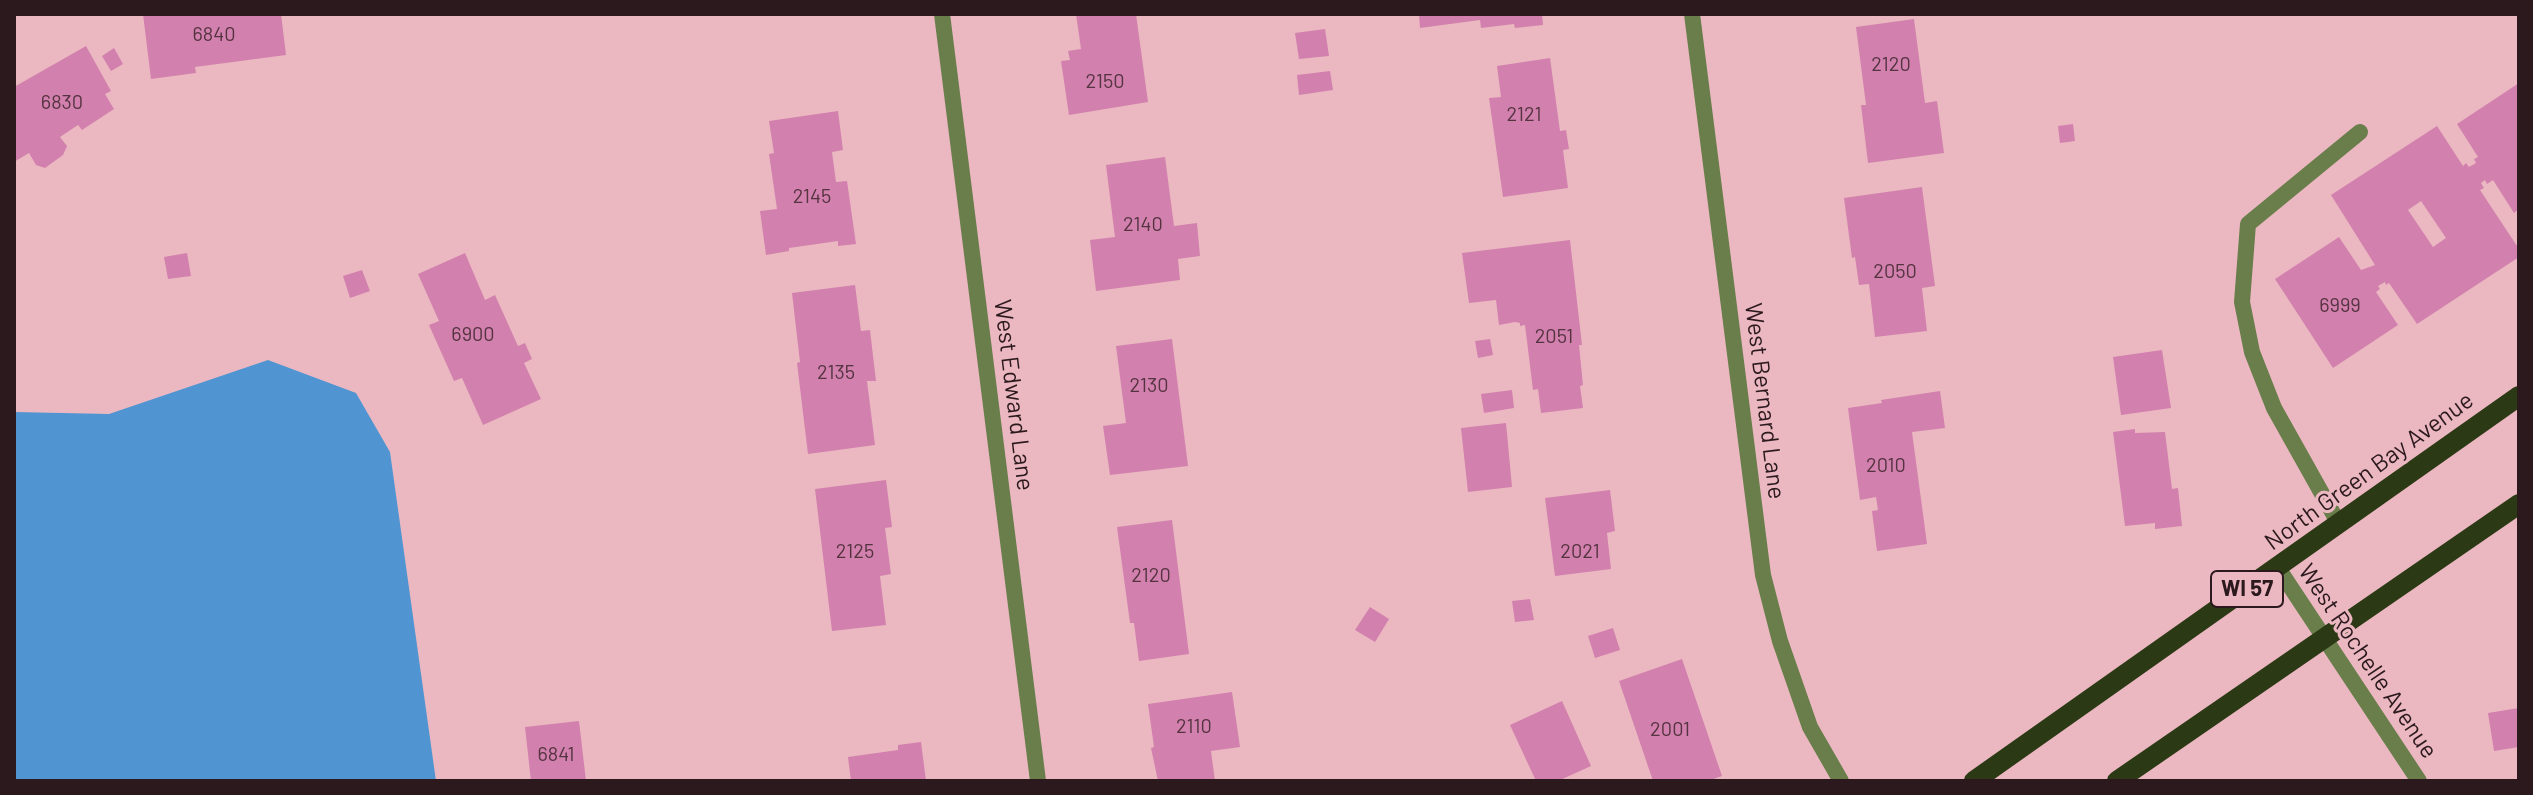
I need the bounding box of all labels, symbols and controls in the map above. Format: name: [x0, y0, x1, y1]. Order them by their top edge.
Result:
house number: 6840: [192, 22, 236, 46]
house number: 2120: [1871, 52, 1911, 76]
house number: 2150: [1085, 69, 1125, 93]
house number: 6830: [41, 90, 83, 114]
house number: 2121: [1507, 102, 1541, 126]
house number: 2145: [793, 184, 831, 208]
house number: 2140: [1123, 212, 1163, 236]
house number: 2050: [1873, 259, 1917, 283]
house number: 6999: [2319, 293, 2361, 317]
street label: West Edward Lane: [988, 298, 1040, 492]
street label: West Bernard Lane: [1739, 301, 1791, 501]
house number: 6900: [451, 322, 495, 346]
house number: 2051: [1535, 324, 1573, 348]
house number: 2135: [817, 360, 855, 384]
house number: 2130: [1129, 373, 1169, 397]
street label: North Green Bay Avenue: [2259, 386, 2479, 556]
house number: 2010: [1866, 453, 1906, 477]
house number: 2125: [836, 539, 874, 563]
house number: 2021: [1560, 539, 1600, 563]
street label: West Rochelle Avenue: [2292, 558, 2444, 764]
house number: 2120: [1131, 563, 1171, 587]
road number: WI 57: [2211, 571, 2283, 607]
house number: 2110: [1176, 714, 1212, 738]
house number: 2001: [1650, 717, 1690, 741]
house number: 6841: [538, 742, 574, 766]

